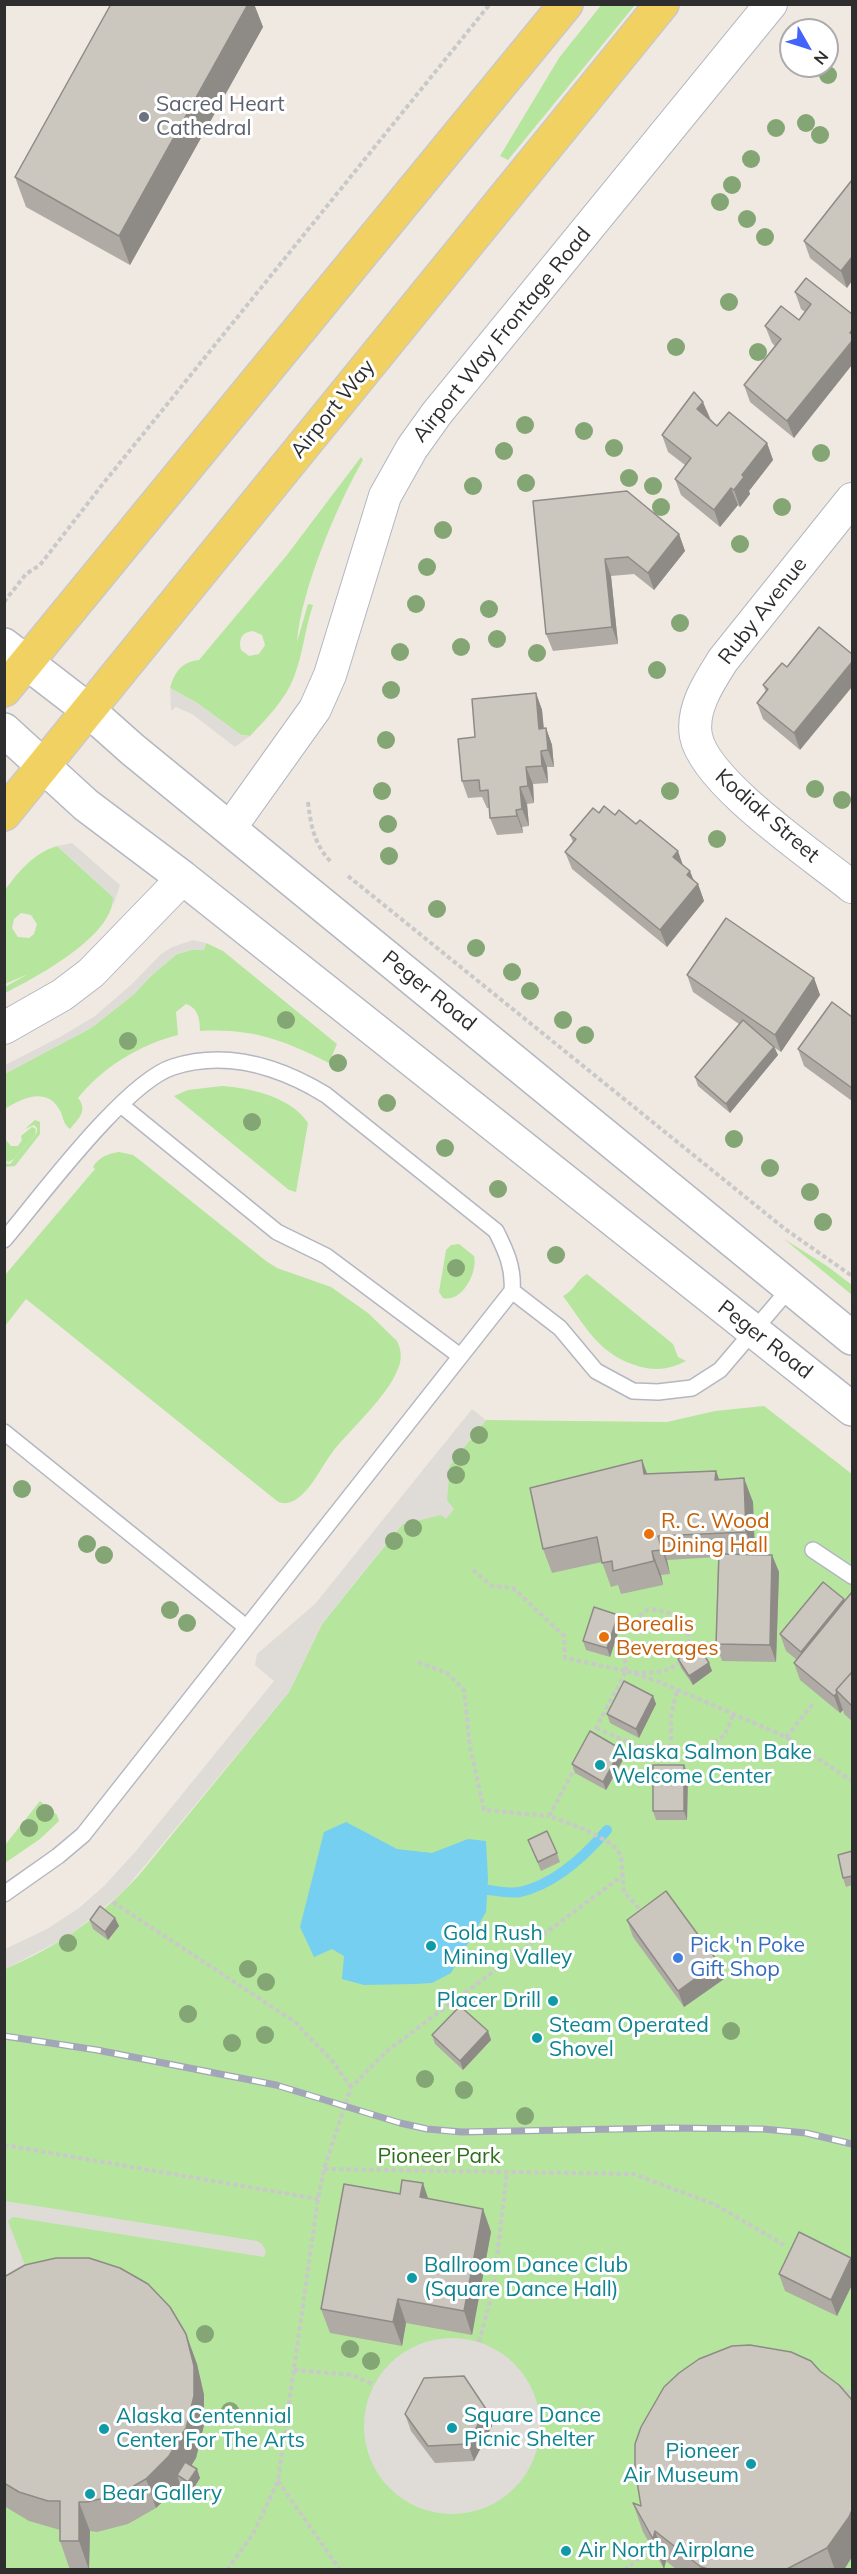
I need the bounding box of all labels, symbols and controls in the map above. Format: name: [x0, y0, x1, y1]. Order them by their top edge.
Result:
north arrow: [779, 18, 839, 78]
text: N: [810, 47, 833, 69]
place label: Sacred Heart Cathedral: [156, 92, 285, 142]
marker: Sacred Heart Cathedral: [137, 110, 151, 124]
street label: Airport Way Frontage Road: [407, 222, 597, 448]
street label: Airport Way: [286, 355, 380, 463]
street label: Ruby Avenue: [713, 552, 813, 670]
street label: Kodiak Street: [710, 764, 824, 868]
street label: Peger Road: [377, 946, 481, 1036]
street label: Peger Road: [713, 1295, 817, 1385]
place label: R. C. Wood Dining Hall: [661, 1509, 769, 1559]
marker: R. C. Wood Dining Hall: [642, 1527, 656, 1541]
place label: Borealis Beverages: [616, 1612, 719, 1662]
marker: Borealis Beverages: [597, 1630, 611, 1644]
place label: Alaska Salmon Bake Welcome Center: [612, 1740, 812, 1790]
marker: Alaska Salmon Bake Welcome Center: [593, 1758, 607, 1772]
place label: Gold Rush Mining Valley: [443, 1921, 572, 1971]
place label: Pick 'n Poke Gift Shop: [690, 1933, 805, 1983]
marker: Gold Rush Mining Valley: [424, 1939, 438, 1953]
marker: Pick 'n Poke Gift Shop: [671, 1951, 685, 1965]
place label: Placer Drill: [437, 1988, 541, 2014]
marker: Placer Drill: [546, 1994, 560, 2008]
place label: Steam Operated Shovel: [549, 2013, 709, 2063]
marker: Steam Operated Shovel: [530, 2031, 544, 2045]
park label: Pioneer Park: [377, 2144, 501, 2170]
place label: Ballroom Dance Club (Square Dance Hall): [424, 2253, 628, 2303]
marker: Ballroom Dance Club (Square Dance Hall): [405, 2271, 419, 2285]
place label: Square Dance Picnic Shelter: [464, 2403, 601, 2453]
place label: Alaska Centennial Center For The Arts: [116, 2404, 305, 2454]
marker: Square Dance Picnic Shelter: [445, 2421, 459, 2435]
marker: Alaska Centennial Center For The Arts: [97, 2422, 111, 2436]
place label: Pioneer Air Museum: [623, 2439, 739, 2489]
marker: Pioneer Air Museum: [744, 2457, 758, 2471]
place label: Bear Gallery: [102, 2481, 222, 2507]
marker: Bear Gallery: [83, 2487, 97, 2501]
place label: Air North Airplane: [578, 2538, 755, 2564]
marker: Air North Airplane: [559, 2544, 573, 2558]

